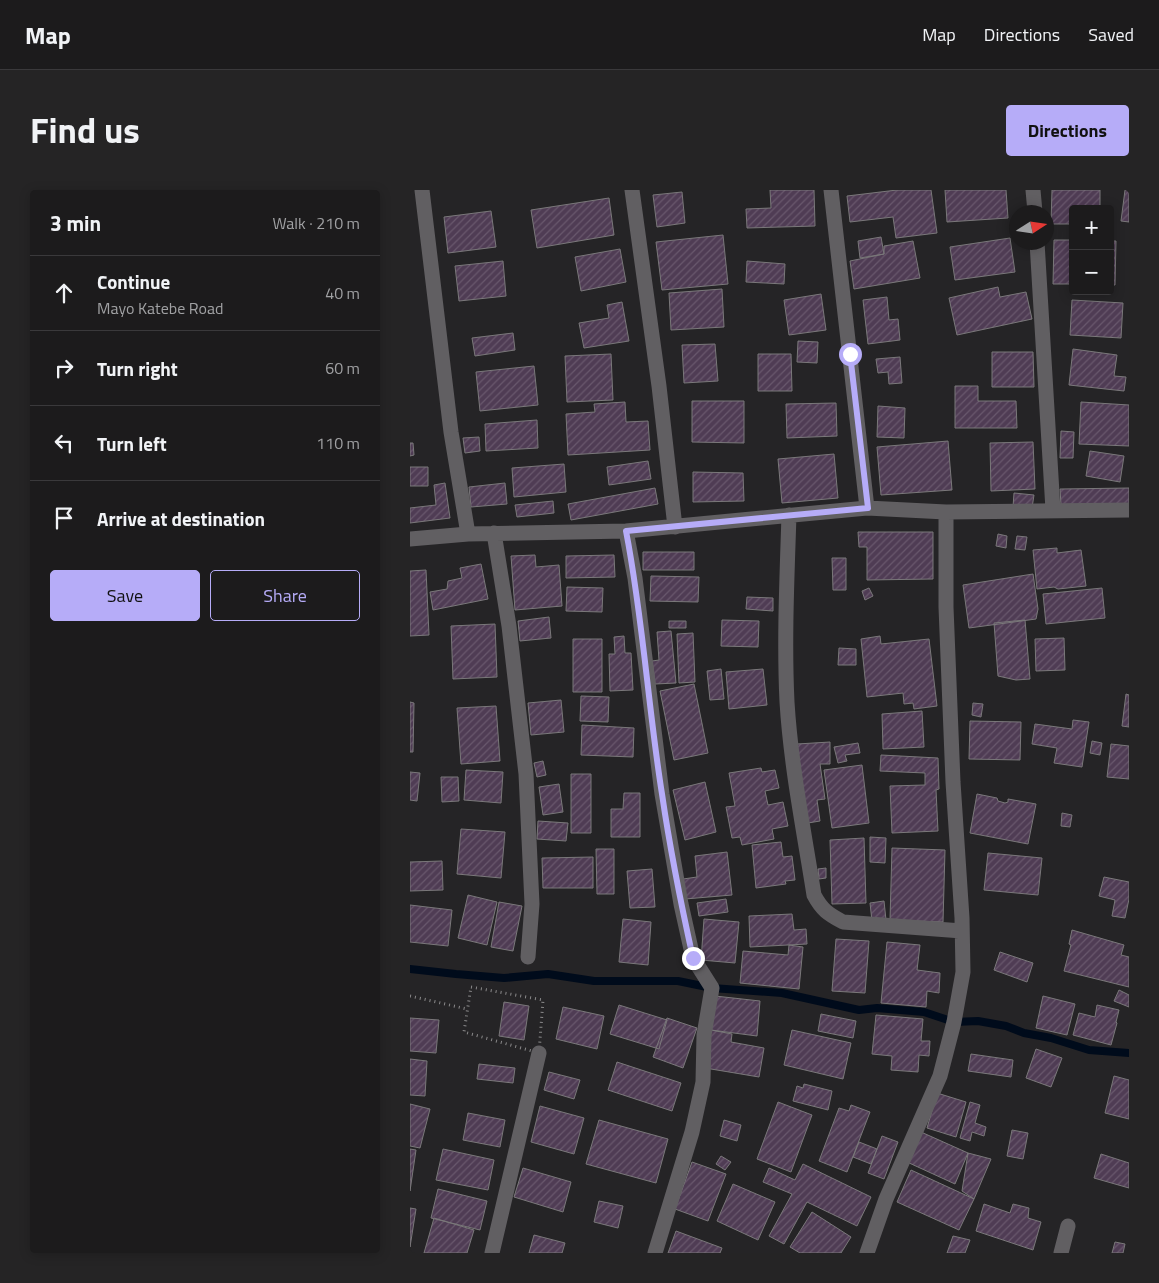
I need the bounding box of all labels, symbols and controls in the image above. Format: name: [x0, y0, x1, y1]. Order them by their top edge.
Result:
text: Map: [25, 17, 71, 53]
text: Map: [922, 21, 956, 48]
text: Directions: [984, 21, 1060, 48]
text: Saved: [1088, 21, 1134, 48]
text: Find us: [30, 103, 140, 157]
button: Directions: [1006, 105, 1129, 156]
north arrow: [1009, 205, 1054, 250]
map controls: [1069, 205, 1114, 295]
button: +: [1069, 205, 1114, 250]
text: 3 min: [50, 207, 101, 239]
text: Walk · 210 m: [272, 211, 360, 235]
button: −: [1069, 250, 1114, 295]
text: Continue: [97, 267, 170, 296]
icon: ahead: [50, 279, 78, 307]
text: 40 m: [325, 281, 360, 305]
text: Mayo Katebe Road: [97, 296, 223, 320]
route start: [839, 343, 862, 366]
icon: right: [50, 354, 78, 382]
text: Turn right: [97, 354, 178, 383]
text: 60 m: [325, 356, 360, 380]
icon: left: [50, 429, 78, 457]
text: Turn left: [97, 429, 167, 458]
text: 110 m: [316, 431, 360, 455]
icon: arrive: [50, 504, 78, 532]
text: Arrive at destination: [97, 504, 265, 533]
button: Save: [50, 570, 200, 621]
button: Share: [210, 570, 360, 621]
route end: [682, 947, 705, 970]

